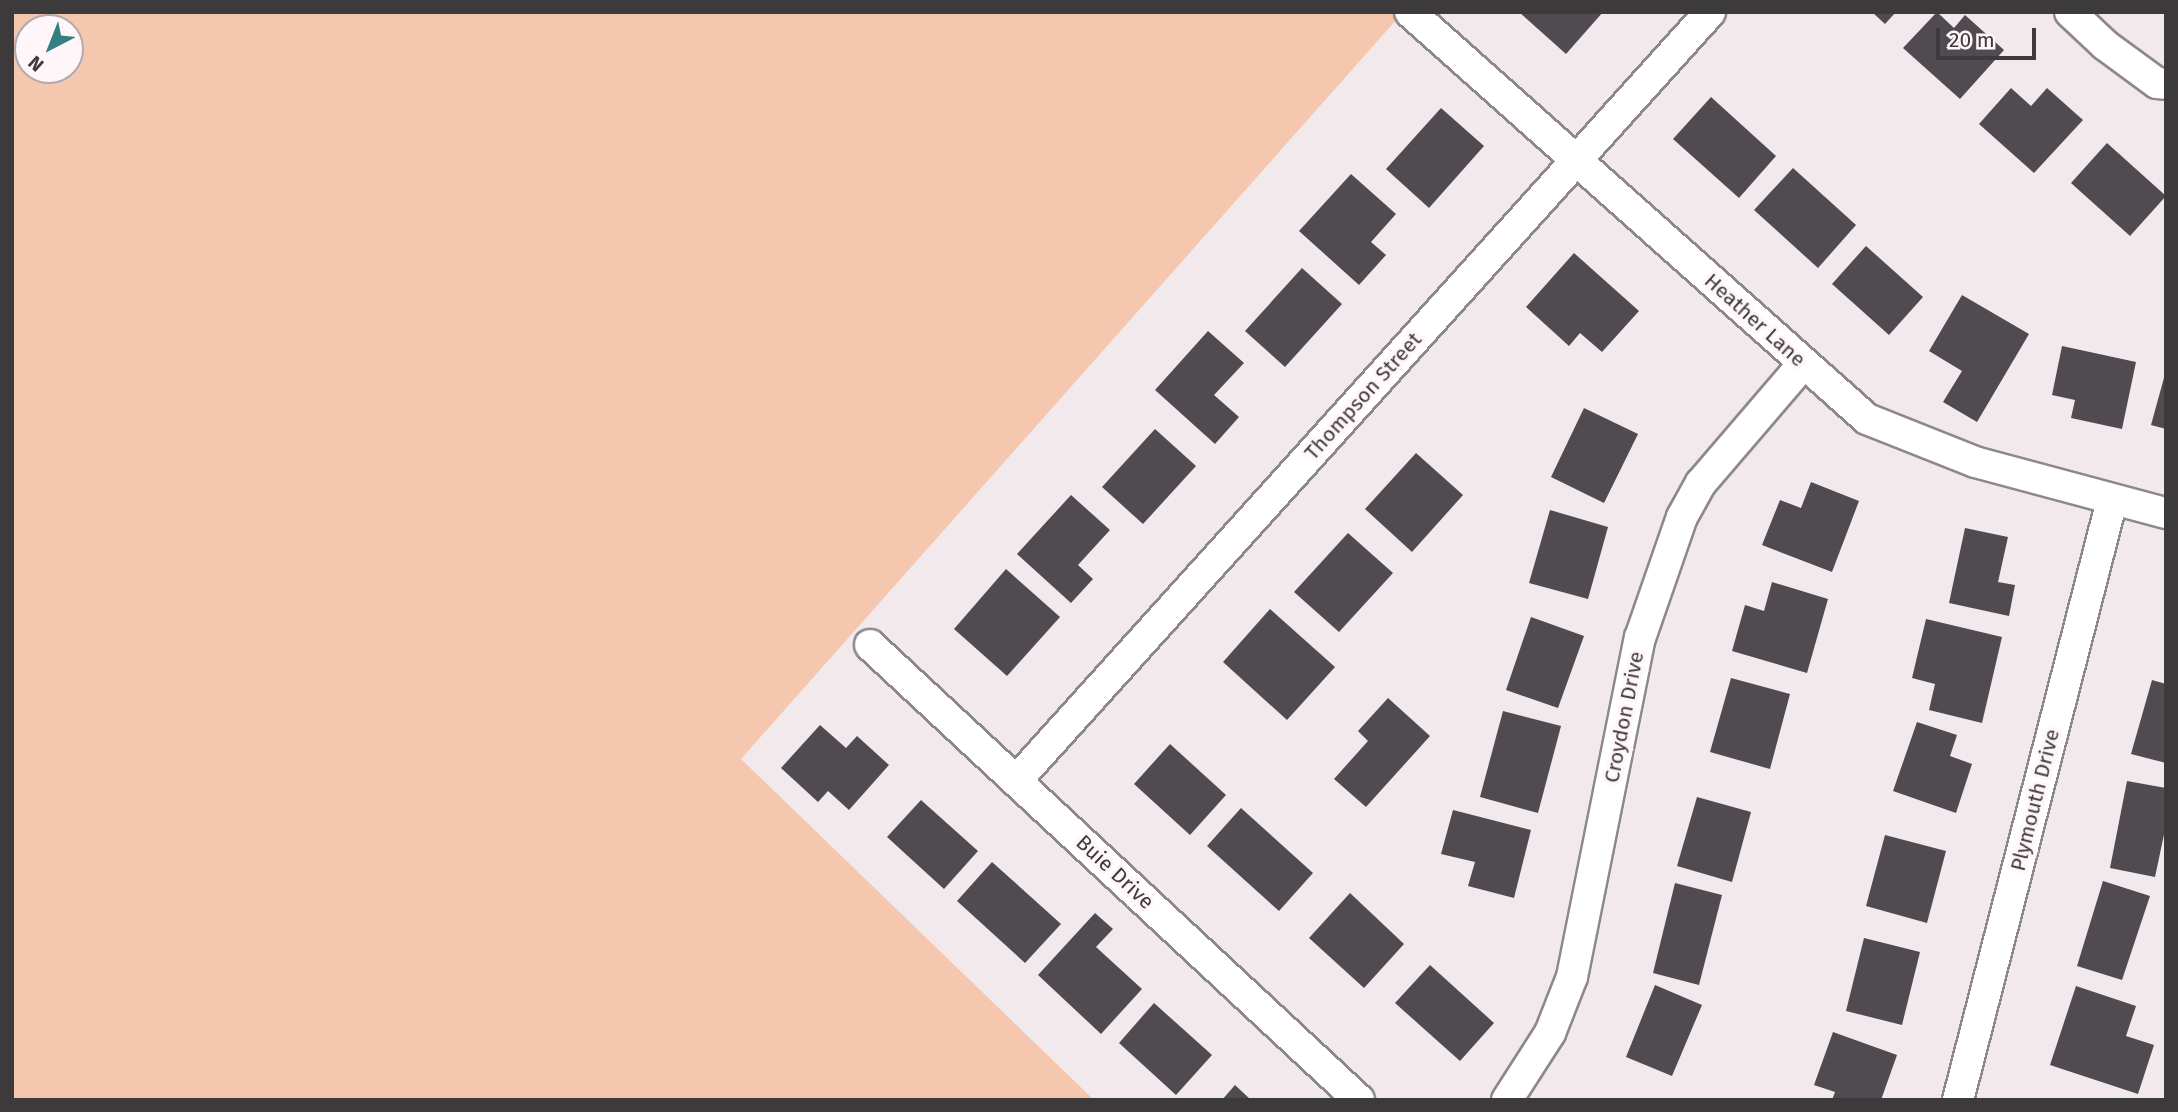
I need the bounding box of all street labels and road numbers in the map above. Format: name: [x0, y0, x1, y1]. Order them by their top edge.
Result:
street label: Heather Lane: [1699, 268, 1811, 372]
street label: Thompson Street: [1299, 327, 1427, 465]
street label: Croydon Drive: [1599, 649, 1649, 785]
street label: Plymouth Drive: [2005, 726, 2065, 874]
street label: Buie Drive: [1071, 830, 1159, 914]

